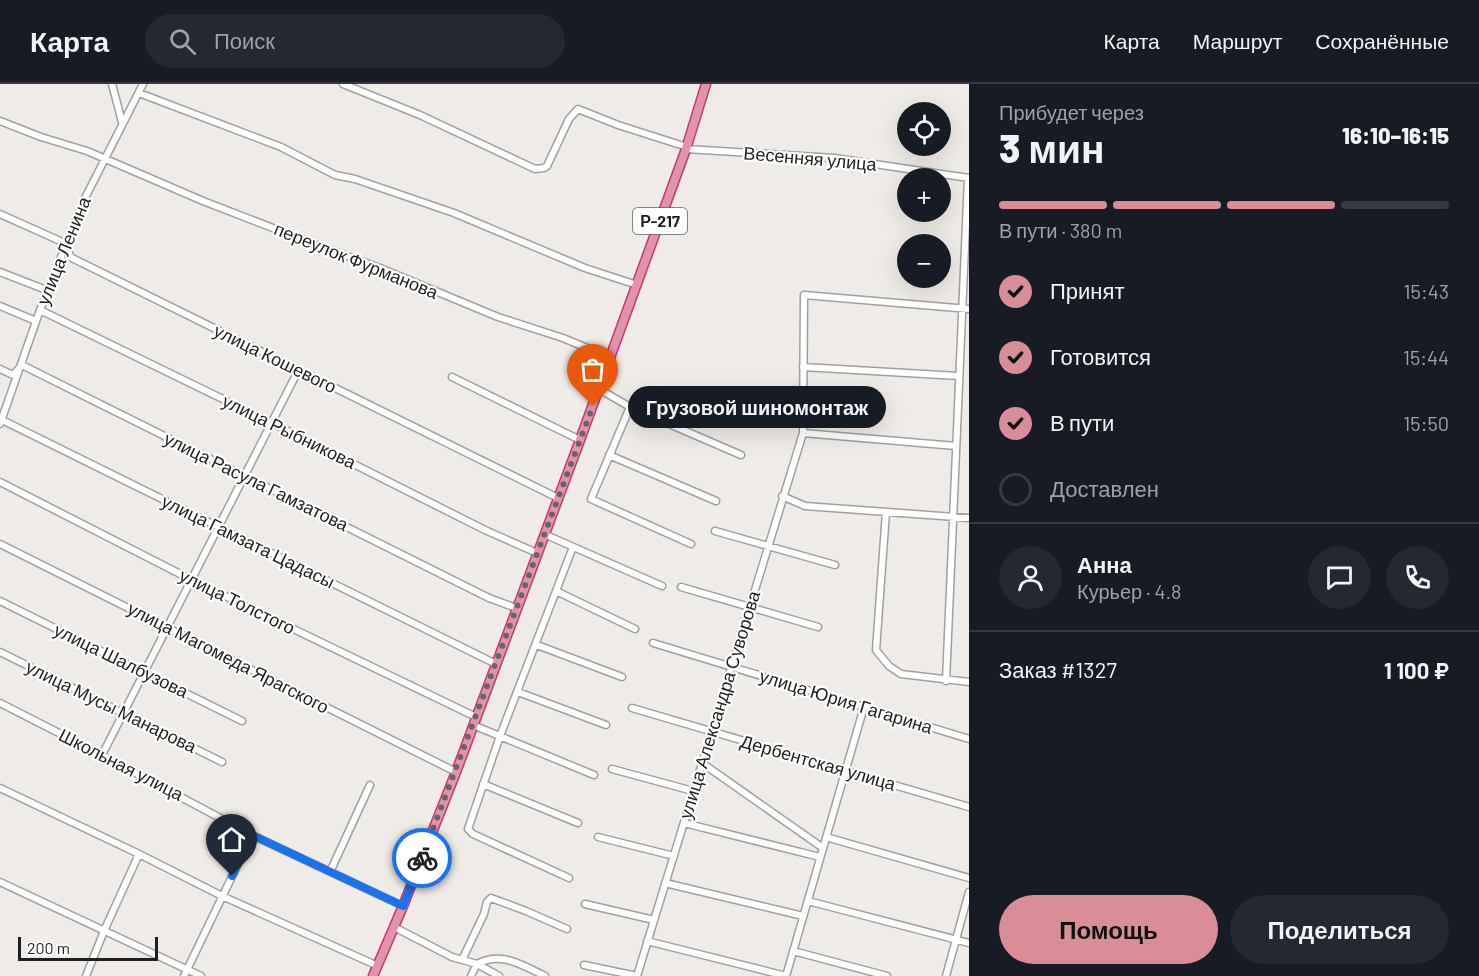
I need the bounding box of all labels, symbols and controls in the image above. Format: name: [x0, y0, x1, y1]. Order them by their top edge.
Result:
search box: [145, 14, 565, 68]
text: Карта: [30, 24, 109, 58]
icon: search: [166, 25, 199, 58]
text: Поиск: [214, 27, 275, 53]
text: Карта: [1104, 28, 1160, 53]
text: Маршрут: [1193, 28, 1282, 53]
text: Сохранённые: [1315, 28, 1449, 53]
text: Прибудет через: [999, 100, 1144, 124]
map controls: [897, 102, 951, 288]
button: locate: [897, 102, 951, 156]
text: 16:10–16:15: [1342, 122, 1449, 148]
text: 3 мин: [999, 124, 1105, 171]
street label: Весенняя улица: [743, 141, 879, 175]
button: +: [897, 168, 951, 222]
street label: улица Ленина: [31, 192, 95, 308]
road number: Р-217: [633, 208, 687, 234]
street label: переулок Фурманова: [271, 217, 442, 303]
text: В пути · 380 m: [999, 218, 1122, 242]
button: −: [897, 234, 951, 288]
icon: check: [999, 275, 1032, 308]
text: Принят: [1050, 277, 1124, 303]
text: 15:43: [1404, 279, 1449, 303]
street label: улица Кошевого: [211, 319, 340, 397]
icon: check: [999, 341, 1032, 374]
text: Готовится: [1050, 343, 1151, 369]
pin: [567, 344, 618, 406]
text: 15:44: [1403, 345, 1449, 369]
icon: bag: [576, 353, 609, 386]
callout: Грузовой шиномонтаж: [629, 385, 887, 427]
street label: улица Рыбникова: [219, 389, 361, 473]
text: Грузовой шиномонтаж: [646, 395, 868, 419]
icon: check: [999, 407, 1032, 440]
text: В пути: [1050, 409, 1114, 435]
text: 15:50: [1403, 411, 1449, 435]
street label: улица Расула Гамзатова: [161, 427, 353, 536]
text: Доставлен: [1050, 475, 1159, 501]
street label: улица Гамзата Цадасы: [158, 490, 339, 593]
button: person: [999, 546, 1062, 609]
button: chat: [1308, 546, 1371, 609]
button: phone: [1386, 546, 1449, 609]
text: Анна: [1077, 551, 1132, 577]
street label: улица Толстого: [176, 564, 299, 639]
text: Курьер · 4.8: [1077, 579, 1181, 603]
street label: улица Александра Суворова: [674, 587, 765, 821]
street label: улица Магомеда Ярагского: [124, 597, 333, 718]
street label: улица Шалбузова: [51, 618, 193, 703]
street label: улица Мусы Манарова: [23, 655, 201, 757]
text: Заказ #1327: [999, 656, 1117, 682]
text: 1 100 ₽: [1384, 657, 1449, 683]
street label: улица Юрия Гагарина: [757, 664, 936, 738]
street label: Школьная улица: [55, 723, 188, 805]
street label: Дербентская улица: [738, 729, 899, 795]
pin: [206, 814, 257, 876]
icon: home: [215, 823, 248, 856]
courier: [392, 828, 452, 888]
icon: bike: [406, 842, 439, 875]
button: Помощь: [999, 895, 1218, 964]
button: Поделиться: [1230, 895, 1449, 964]
scale bar: [18, 934, 158, 962]
text: 200 m: [27, 938, 70, 957]

